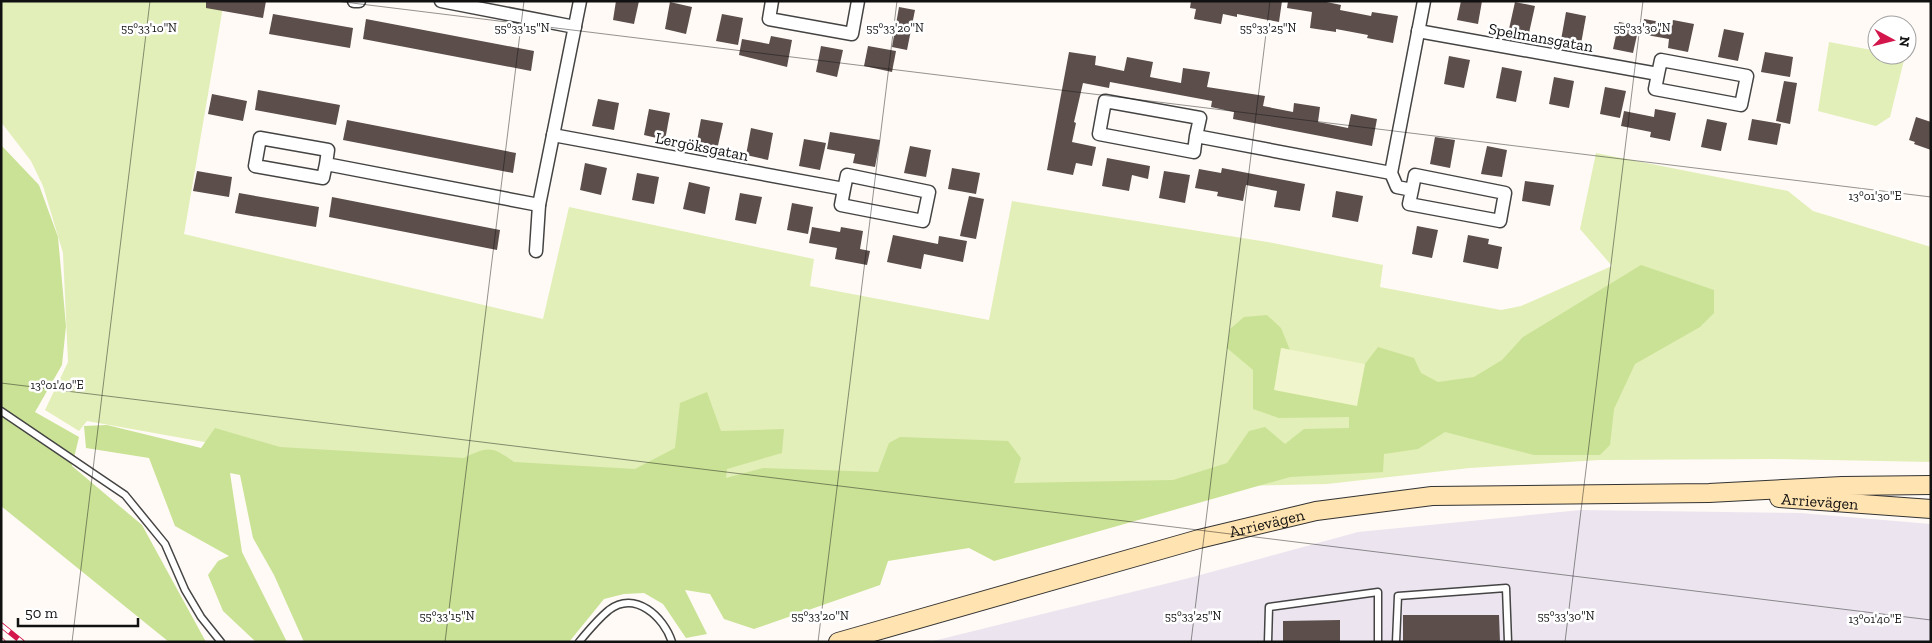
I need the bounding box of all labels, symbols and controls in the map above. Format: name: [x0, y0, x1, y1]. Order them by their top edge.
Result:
north arrow: [1867, 15, 1917, 65]
street label: Spelmansgatan: [1487, 19, 1596, 56]
text: 55°33'10"N: [121, 21, 177, 35]
text: 55°33'15"N: [494, 21, 550, 35]
text: 55°33'20"N: [866, 21, 924, 35]
text: 55°33'25"N: [1240, 21, 1296, 35]
text: 55°33'30"N: [1613, 21, 1671, 35]
text: N: [1895, 35, 1913, 48]
street label: Lergöksgatan: [654, 128, 751, 165]
text: 13°01'30"E: [1848, 189, 1902, 203]
text: 13°01'40"E: [30, 378, 84, 392]
street label: Arrievägen: [1781, 489, 1860, 514]
street label: Arrievägen: [1227, 505, 1307, 541]
scale bar: [18, 596, 138, 628]
text: 50 m: [25, 604, 58, 622]
text: 55°33'15"N: [419, 609, 475, 623]
text: 55°33'20"N: [791, 609, 849, 623]
text: 55°33'25"N: [1165, 609, 1221, 623]
text: 55°33'30"N: [1537, 609, 1595, 623]
text: 13°01'40"E: [1848, 612, 1902, 626]

